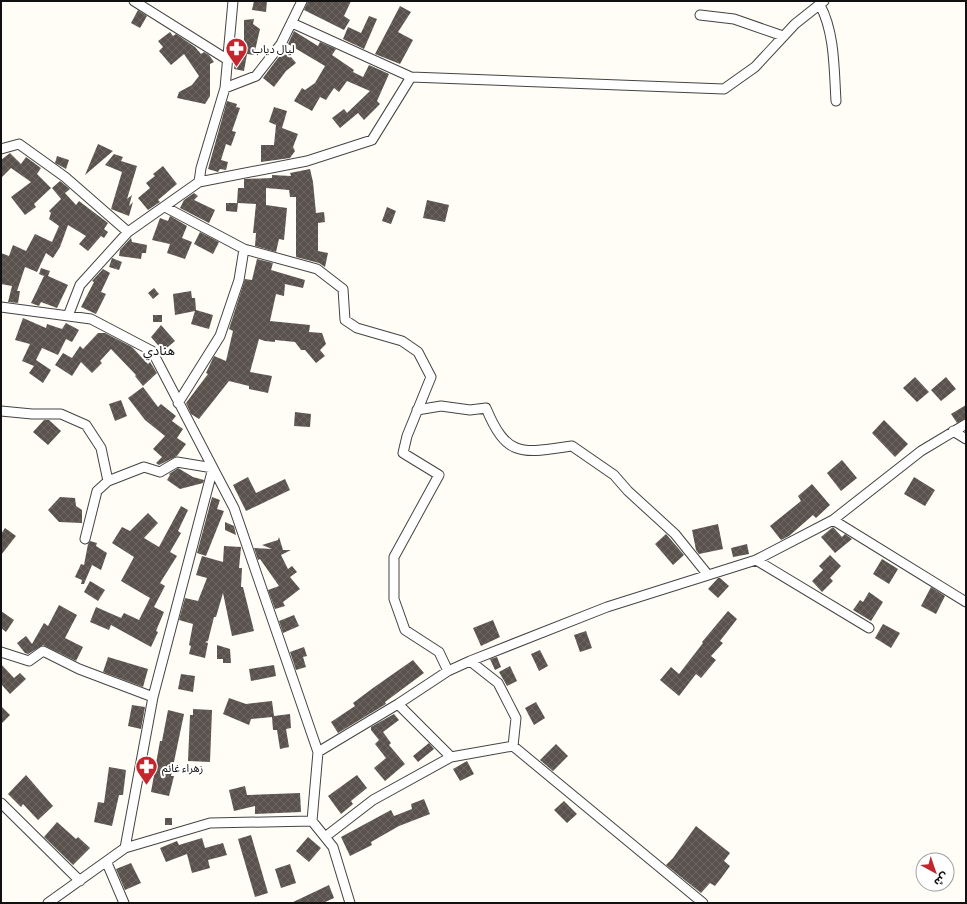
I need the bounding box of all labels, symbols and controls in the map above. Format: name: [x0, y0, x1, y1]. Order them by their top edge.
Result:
pharmacy icon: ليال دياب: [224, 35, 250, 68]
place label: ليال دياب: [252, 40, 295, 56]
district label: هنادي: [143, 340, 175, 361]
pharmacy icon: زهراء غانم: [133, 754, 159, 787]
place label: زهراء غانم: [162, 759, 203, 777]
north arrow: [915, 852, 955, 892]
text: ش: [931, 869, 953, 891]

